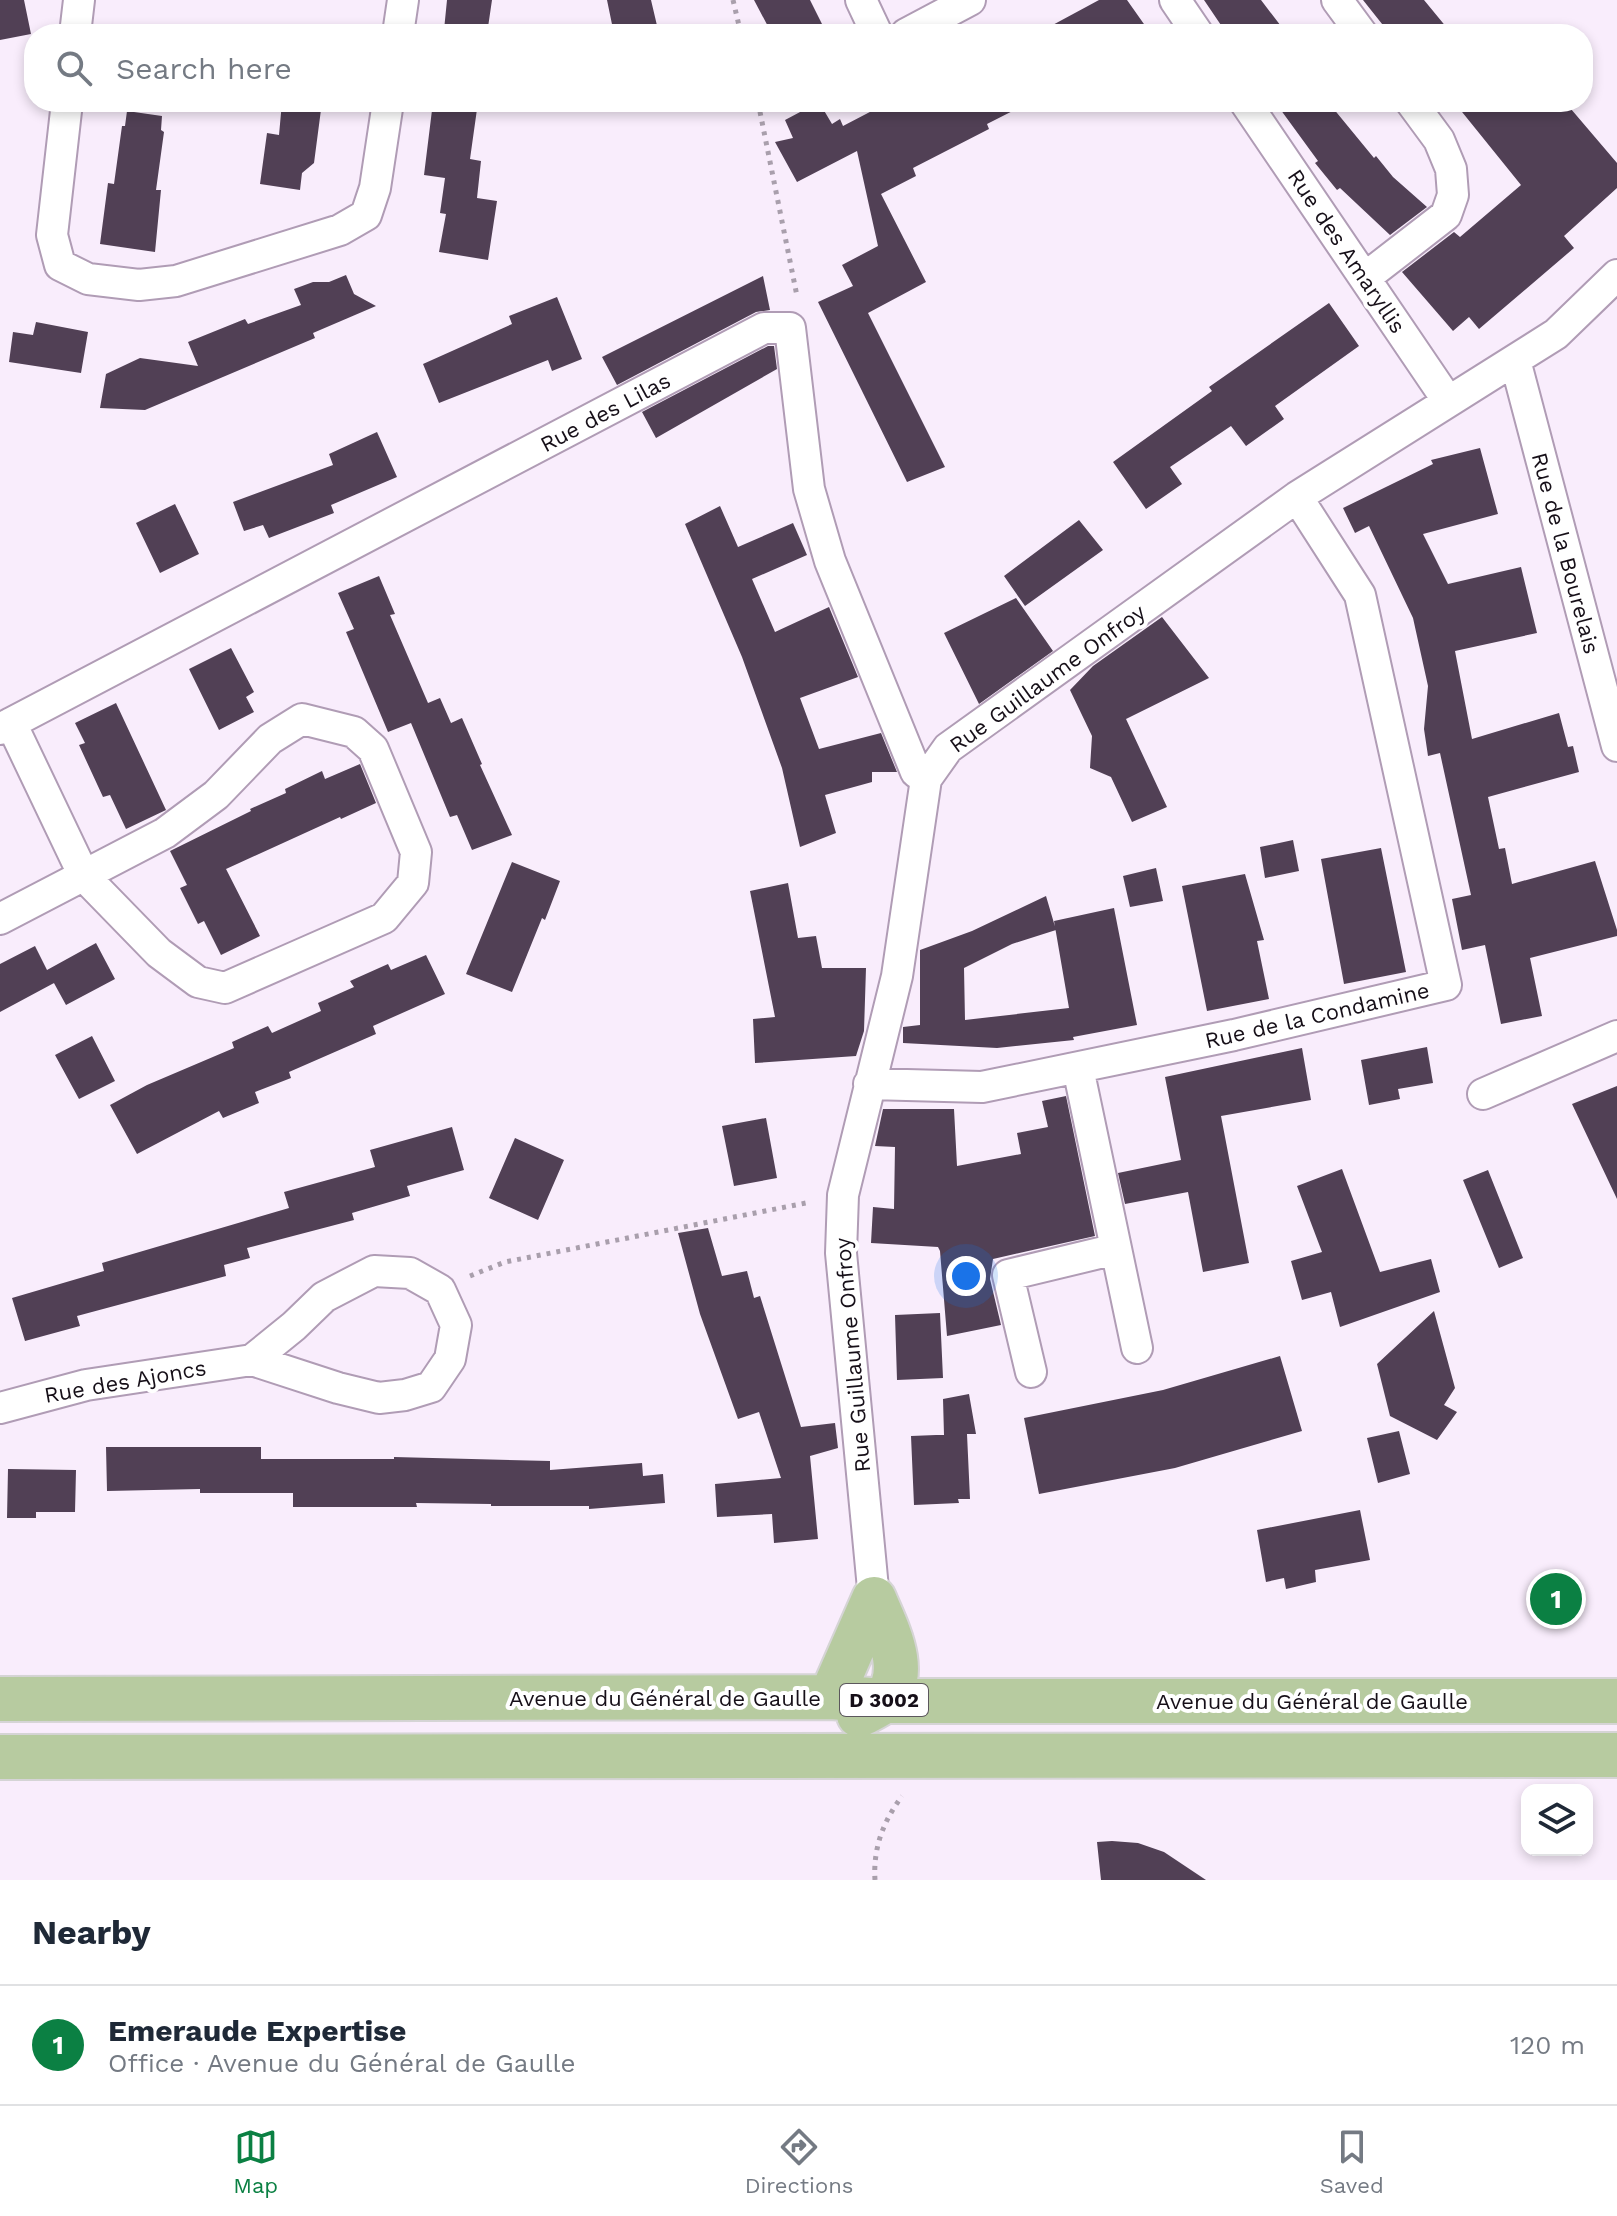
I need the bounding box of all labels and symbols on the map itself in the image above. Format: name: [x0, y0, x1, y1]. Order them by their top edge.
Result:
street label: Rue des Amaryllis: [1283, 165, 1411, 338]
street label: Rue des Lilas: [536, 368, 674, 457]
street label: Rue de la Bourelais: [1527, 450, 1604, 657]
street label: Rue Guillaume Onfroy: [945, 599, 1150, 758]
street label: Rue de la Condamine: [1202, 977, 1432, 1053]
street label: Rue Guillaume Onfroy: [830, 1236, 875, 1473]
your location: [946, 1256, 986, 1296]
street label: Rue des Ajoncs: [42, 1355, 208, 1408]
pin: 1: [1530, 1569, 1582, 1629]
road number: D 3002: [840, 1684, 928, 1716]
street label: Avenue du Général de Gaulle: [509, 1686, 821, 1711]
street label: Avenue du Général de Gaulle: [1156, 1689, 1468, 1714]

